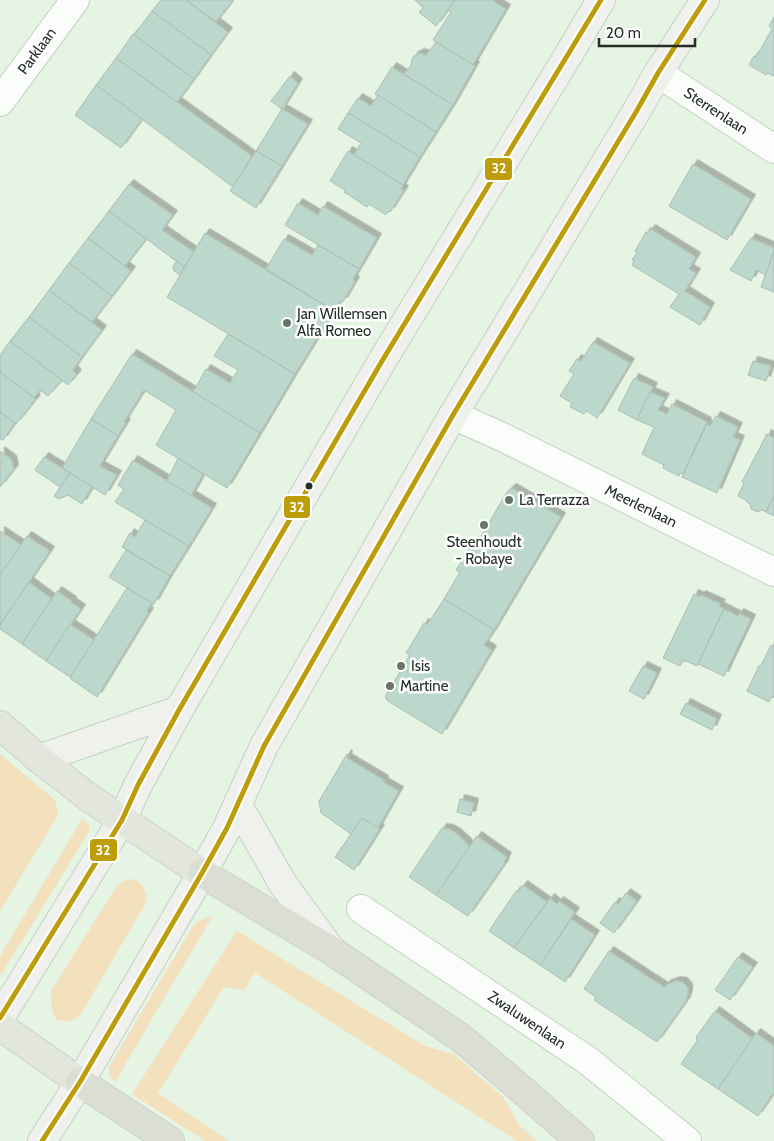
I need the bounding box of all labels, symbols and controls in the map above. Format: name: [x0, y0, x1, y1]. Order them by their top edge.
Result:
scale bar: [599, 15, 695, 47]
street label: Parklaan: [14, 24, 60, 78]
text: 20 m: [606, 24, 641, 42]
street label: Sterrenlaan: [681, 84, 751, 138]
line badge: 32: [484, 157, 513, 181]
text: 32: [492, 159, 506, 177]
place label: Jan Willemsen Alfa Romeo: [296, 305, 387, 340]
marker: Jan Willemsen Alfa Romeo: [281, 317, 293, 329]
unlabelled marker: [304, 481, 314, 491]
street label: Meerlenlaan: [602, 481, 680, 531]
place label: La Terrazza: [519, 491, 590, 509]
marker: La Terrazza: [503, 494, 515, 506]
line badge: 32: [283, 495, 311, 519]
text: 32: [290, 498, 304, 516]
marker: Steenhoudt - Robaye: [478, 519, 490, 531]
place label: Steenhoudt - Robaye: [447, 533, 521, 568]
place label: Isis: [411, 657, 430, 675]
marker: Isis: [395, 660, 407, 672]
place label: Martine: [400, 677, 449, 695]
marker: Martine: [384, 680, 396, 692]
line badge: 32: [89, 838, 118, 862]
text: 32: [96, 841, 110, 859]
street label: Zwaluwenlaan: [484, 987, 570, 1053]

